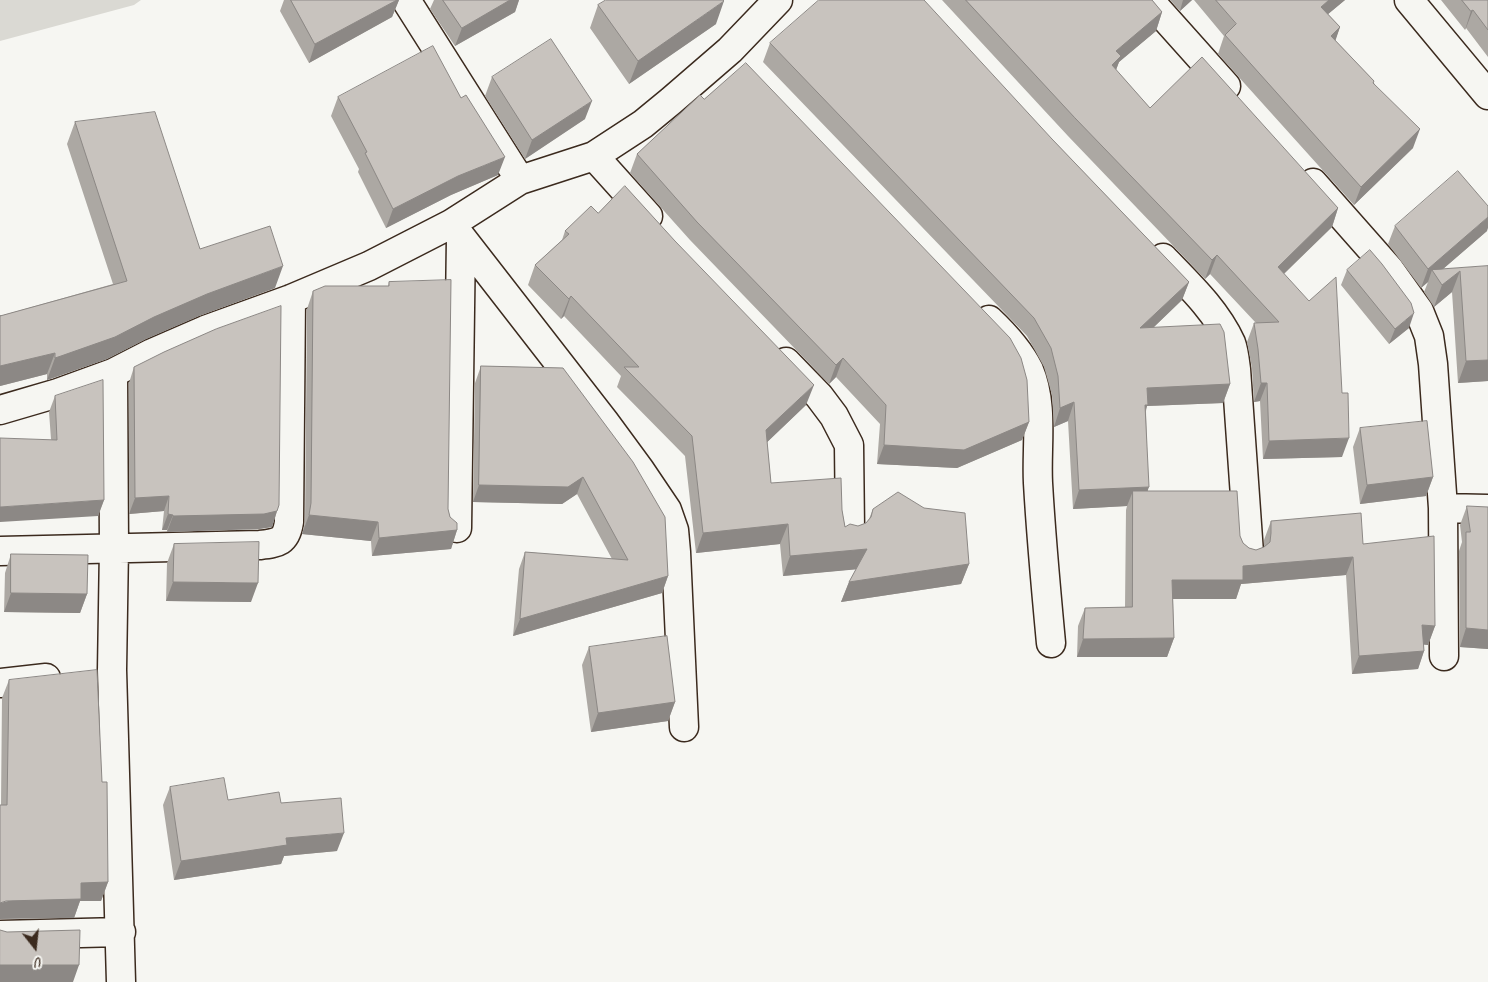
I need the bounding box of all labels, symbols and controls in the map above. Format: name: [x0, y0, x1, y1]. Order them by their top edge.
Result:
north arrow: [10, 922, 60, 972]
text: U: [34, 953, 45, 971]

